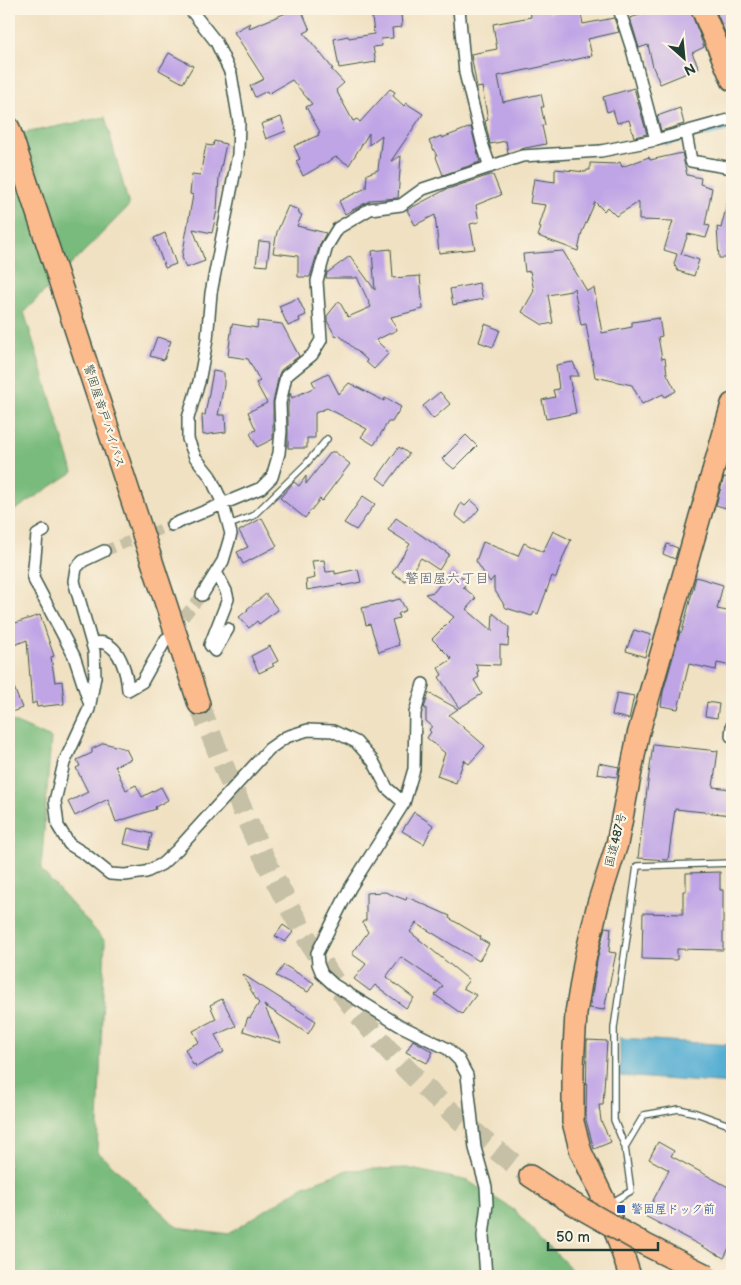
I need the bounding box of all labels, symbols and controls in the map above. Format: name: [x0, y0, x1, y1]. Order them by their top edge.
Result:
north arrow: [658, 32, 708, 82]
text: N: [681, 59, 698, 79]
street label: 警固屋音戸バイパス: [80, 362, 128, 470]
district label: 警固屋六丁目: [405, 570, 489, 587]
street label: 国道487号: [602, 811, 630, 869]
place label: 警固屋ドック前: [631, 1202, 715, 1217]
marker: 警固屋ドック前: [615, 1203, 627, 1215]
scale bar: [548, 1220, 658, 1252]
text: 50 m: [556, 1228, 590, 1247]

